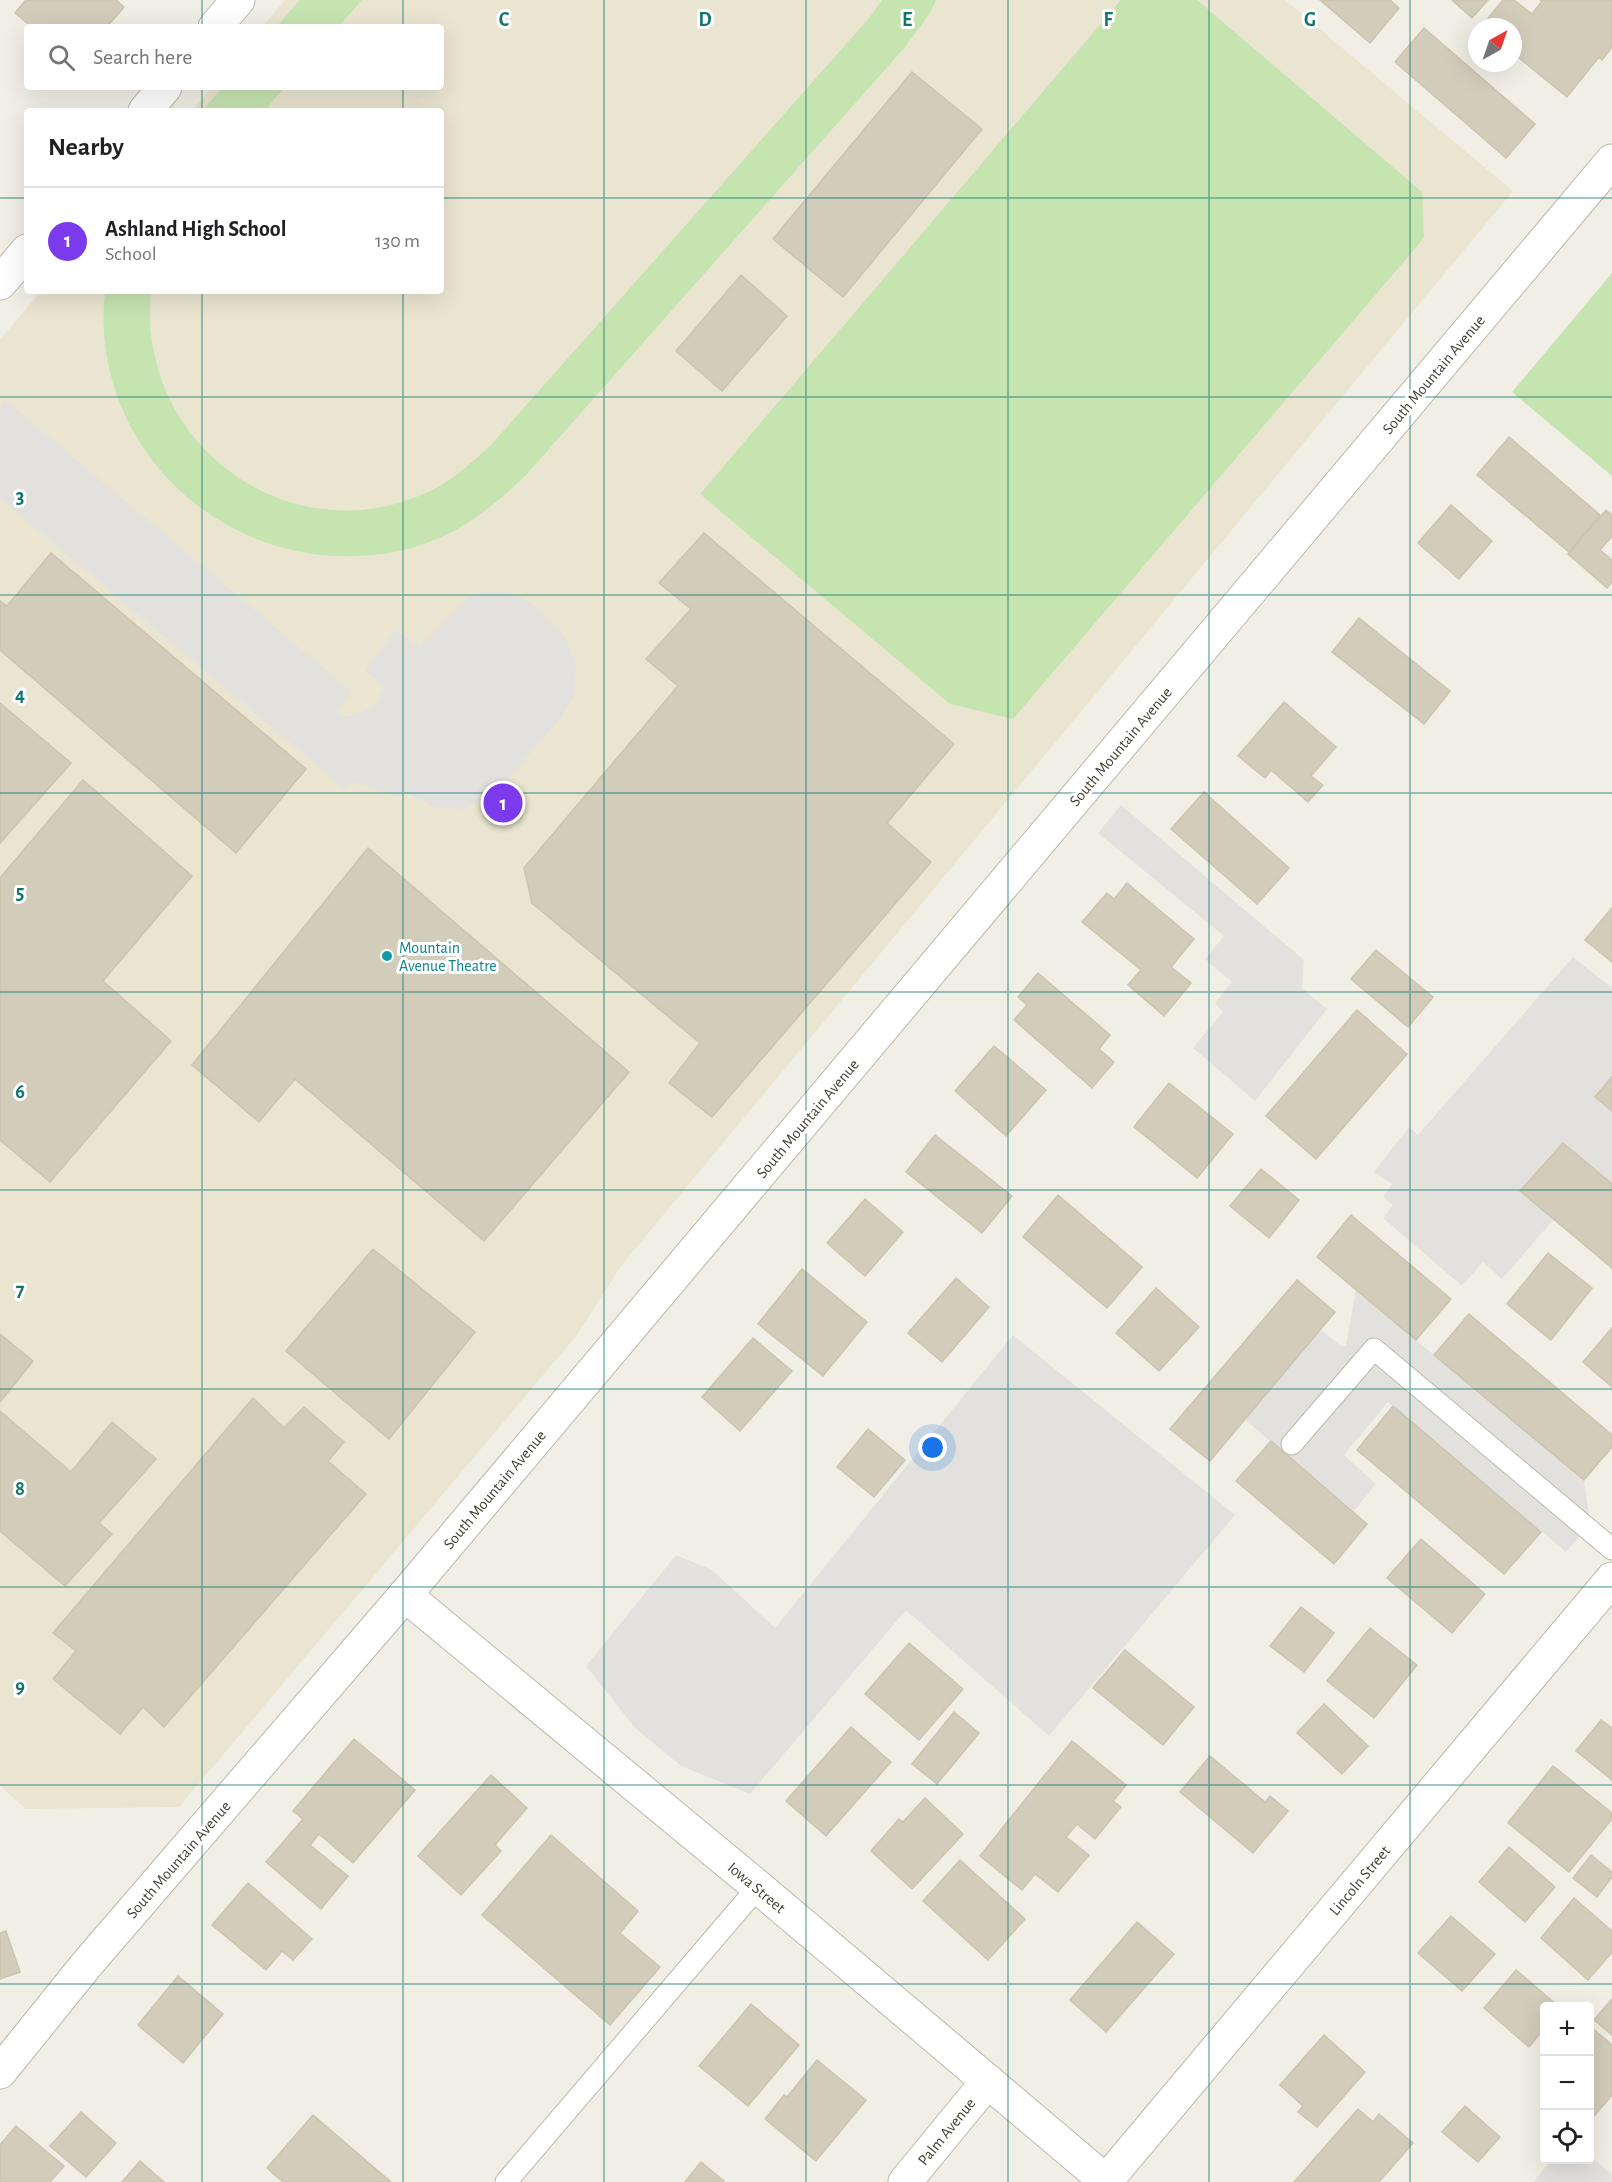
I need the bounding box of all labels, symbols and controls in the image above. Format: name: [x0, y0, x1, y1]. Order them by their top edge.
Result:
text: C: [499, 10, 510, 30]
text: D: [698, 10, 712, 30]
text: E: [902, 10, 912, 30]
text: F: [1103, 10, 1113, 30]
text: G: [1304, 10, 1316, 30]
north arrow: [1468, 18, 1522, 72]
search box: [24, 24, 444, 90]
icon: search: [45, 41, 78, 74]
text: Search here: [93, 46, 192, 68]
text: Nearby: [48, 134, 124, 160]
text: Ashland High School: [105, 218, 286, 240]
text: 1: [64, 231, 71, 251]
text: 130 m: [375, 231, 420, 251]
text: School: [105, 244, 157, 264]
street label: South Mountain Avenue: [1380, 312, 1488, 437]
text: 3: [16, 487, 24, 507]
street label: South Mountain Avenue: [1067, 684, 1175, 809]
text: 4: [15, 685, 25, 705]
pin: 1: [484, 780, 522, 826]
text: 5: [16, 883, 24, 903]
place label: Mountain Avenue Theatre: [399, 940, 497, 974]
marker: Mountain Avenue Theatre: [380, 949, 394, 963]
street label: South Mountain Avenue: [754, 1056, 862, 1181]
text: 6: [15, 1082, 25, 1102]
text: 7: [16, 1280, 25, 1300]
street label: South Mountain Avenue: [441, 1427, 549, 1552]
your location: [918, 1433, 947, 1462]
text: 8: [15, 1479, 25, 1499]
text: 9: [15, 1677, 25, 1697]
street label: South Mountain Avenue: [124, 1798, 234, 1921]
street label: Lincoln Street: [1326, 1843, 1393, 1918]
street label: Iowa Street: [724, 1859, 788, 1916]
map controls: [1540, 2002, 1594, 2164]
button: +: [1540, 2002, 1594, 2056]
button: −: [1540, 2056, 1594, 2110]
street label: Palm Avenue: [915, 2095, 979, 2168]
button: locate: [1540, 2110, 1594, 2164]

